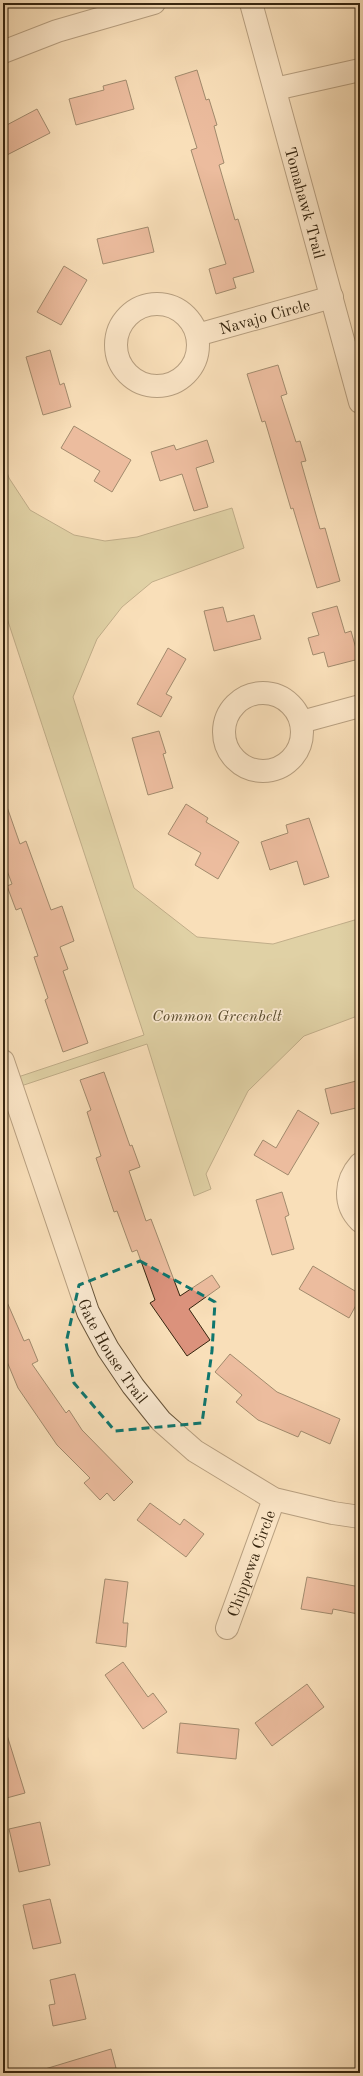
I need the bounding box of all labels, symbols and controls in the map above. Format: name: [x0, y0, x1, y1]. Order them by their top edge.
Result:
street label: Tomahawk Trail: [281, 146, 326, 261]
street label: Navajo Circle: [218, 298, 312, 338]
park label: Common Greenbelt: [152, 1009, 283, 1025]
street label: Gate House Trail: [74, 1297, 150, 1407]
street label: Chippewa Circle: [226, 1508, 279, 1619]

